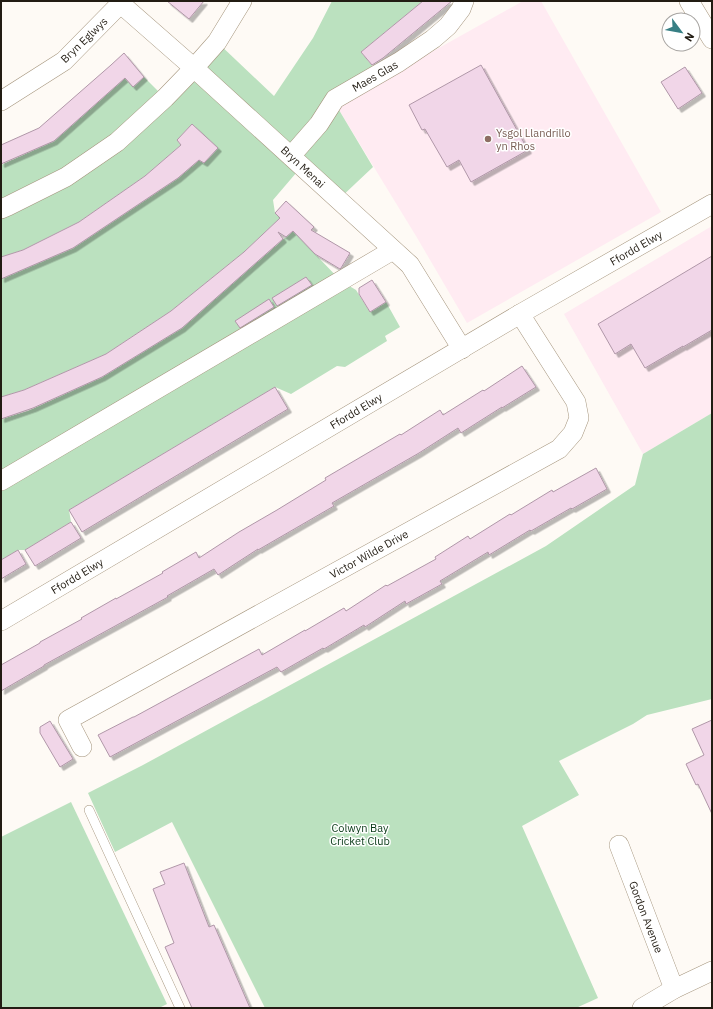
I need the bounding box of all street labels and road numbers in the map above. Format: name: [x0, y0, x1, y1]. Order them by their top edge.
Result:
street label: Bryn Eglwys: [58, 14, 110, 66]
street label: Maes Glas: [350, 57, 400, 95]
street label: Bryn Menai: [278, 143, 328, 191]
street label: Ffordd Elwy: [607, 227, 665, 269]
street label: Ffordd Elwy: [327, 390, 385, 432]
street label: Victor Wilde Drive: [327, 527, 411, 581]
street label: Ffordd Elwy: [48, 555, 106, 597]
street label: Gordon Avenue: [626, 879, 666, 955]

